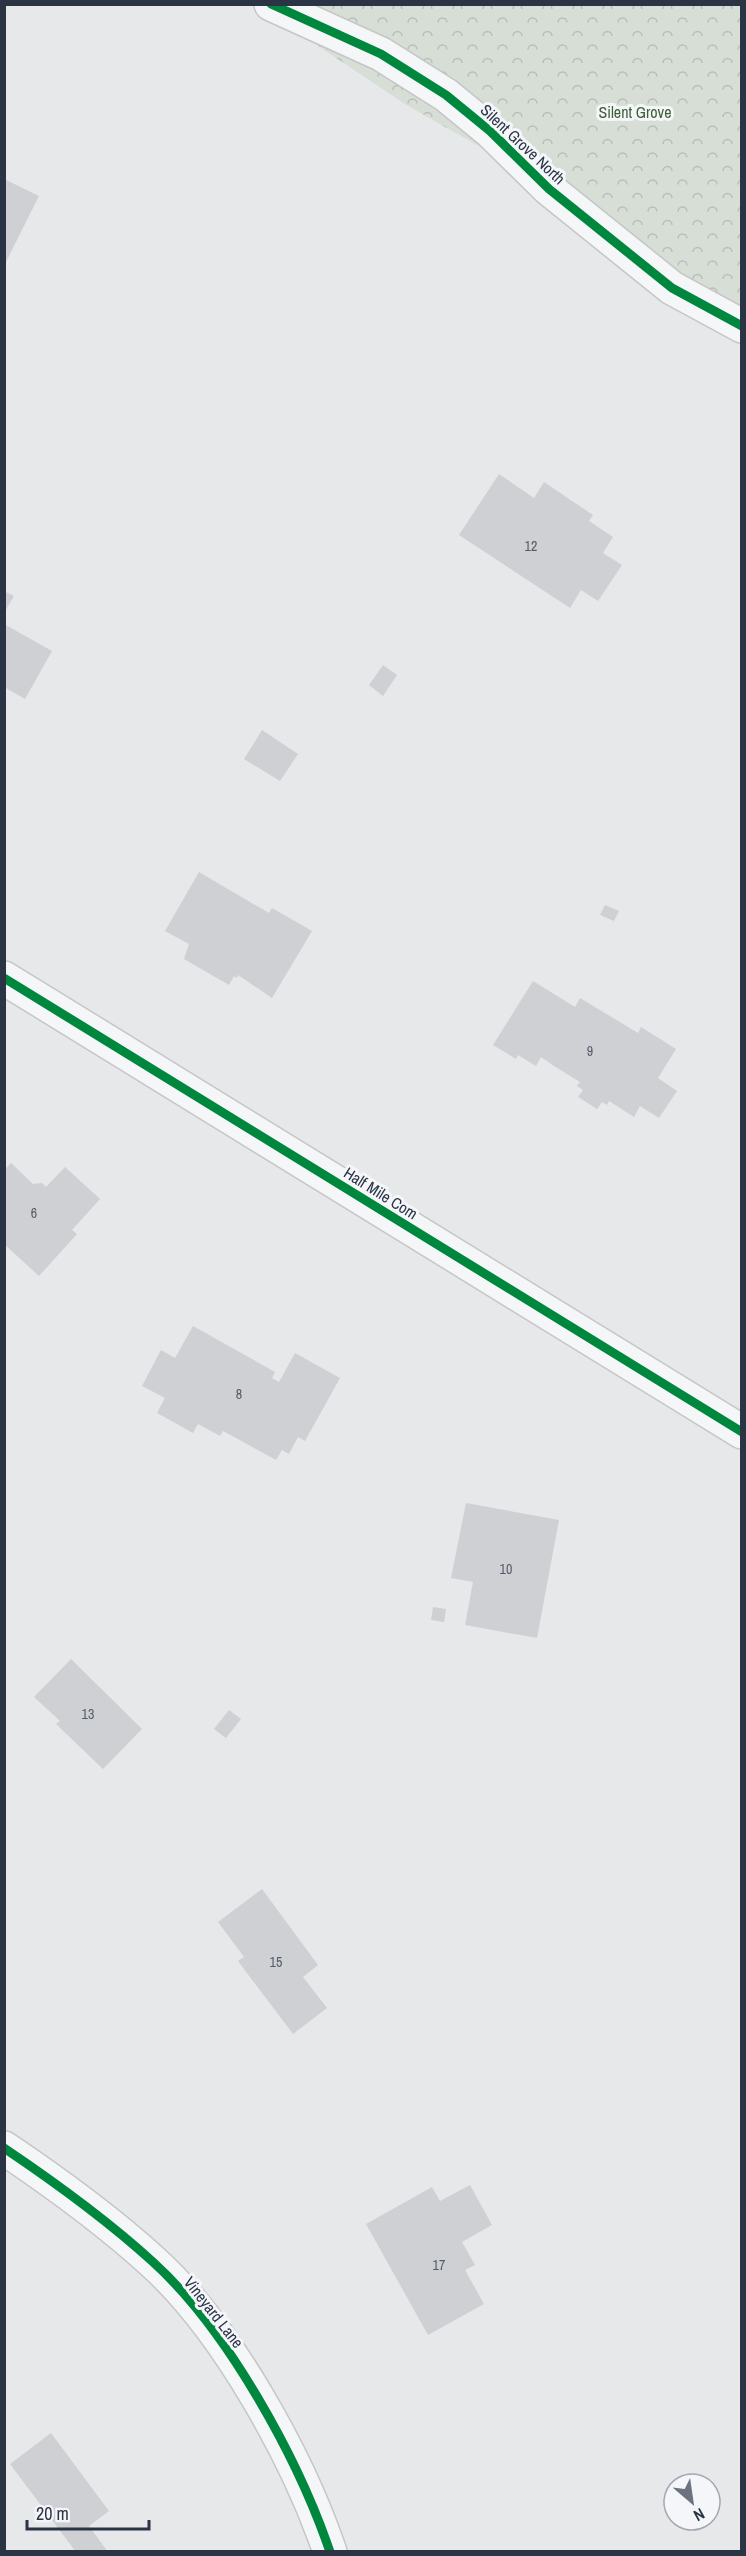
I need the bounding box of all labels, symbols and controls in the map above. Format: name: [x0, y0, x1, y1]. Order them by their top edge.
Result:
street label: Silent Grove North: [476, 99, 570, 189]
park label: Silent Grove: [599, 101, 671, 123]
house number: 12: [525, 537, 537, 555]
house number: 9: [587, 1042, 593, 1060]
street label: Half Mile Com: [340, 1162, 422, 1224]
house number: 6: [31, 1204, 37, 1222]
house number: 8: [236, 1385, 242, 1403]
house number: 10: [500, 1560, 512, 1578]
house number: 13: [82, 1705, 94, 1723]
house number: 15: [270, 1953, 282, 1971]
house number: 17: [433, 2256, 445, 2274]
street label: Vineyard Lane: [179, 2272, 249, 2352]
north arrow: [662, 2472, 722, 2532]
scale bar: [27, 2493, 148, 2531]
text: 20 m: [36, 2501, 69, 2526]
text: N: [690, 2503, 709, 2527]

